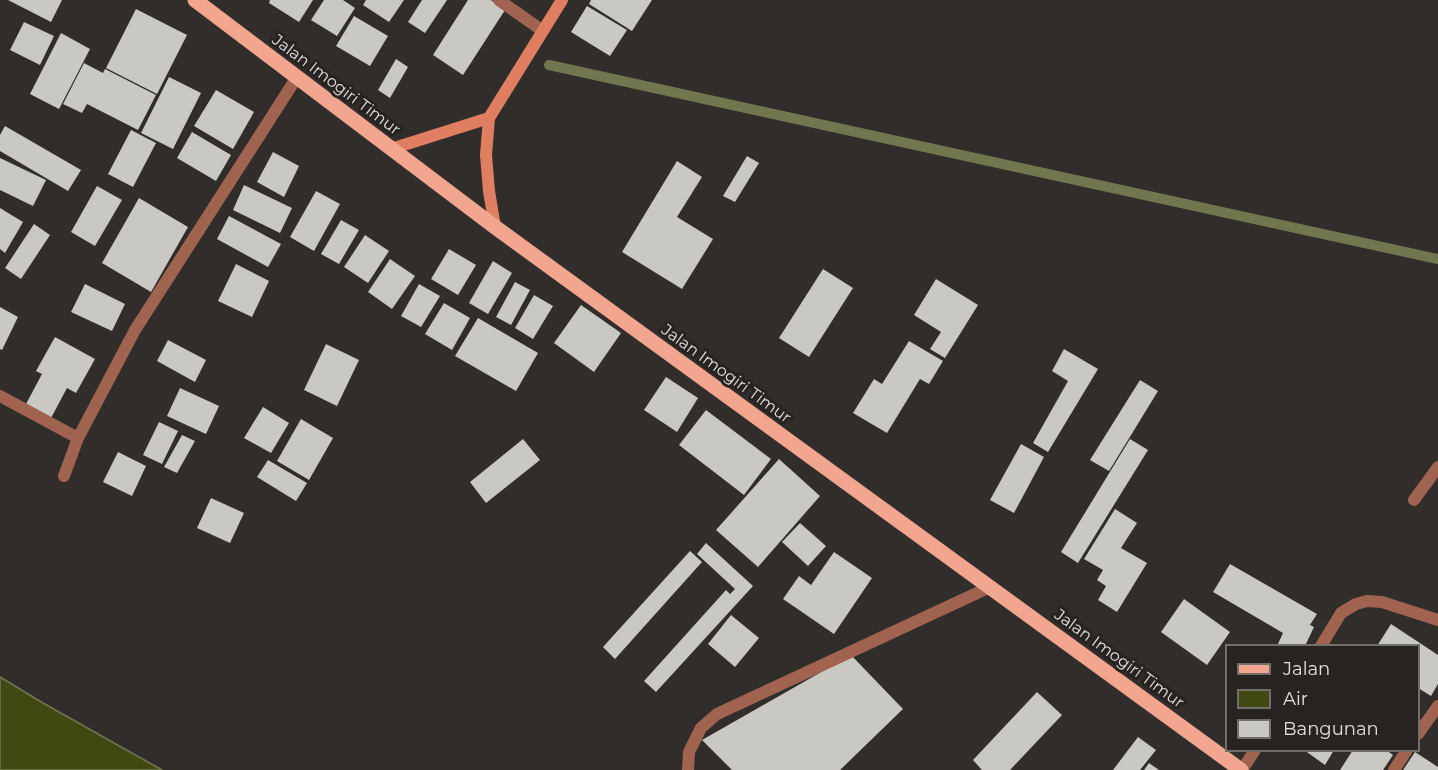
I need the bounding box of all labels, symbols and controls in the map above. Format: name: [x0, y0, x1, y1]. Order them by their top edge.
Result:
street label: Jalan Imogiri Timur: [268, 30, 404, 140]
street label: Jalan Imogiri Timur: [657, 320, 795, 428]
street label: Jalan Imogiri Timur: [1050, 605, 1188, 713]
legend: [1225, 644, 1420, 752]
text: Jalan: [1283, 658, 1330, 680]
text: Air: [1283, 688, 1308, 710]
text: Bangunan: [1283, 718, 1379, 740]

